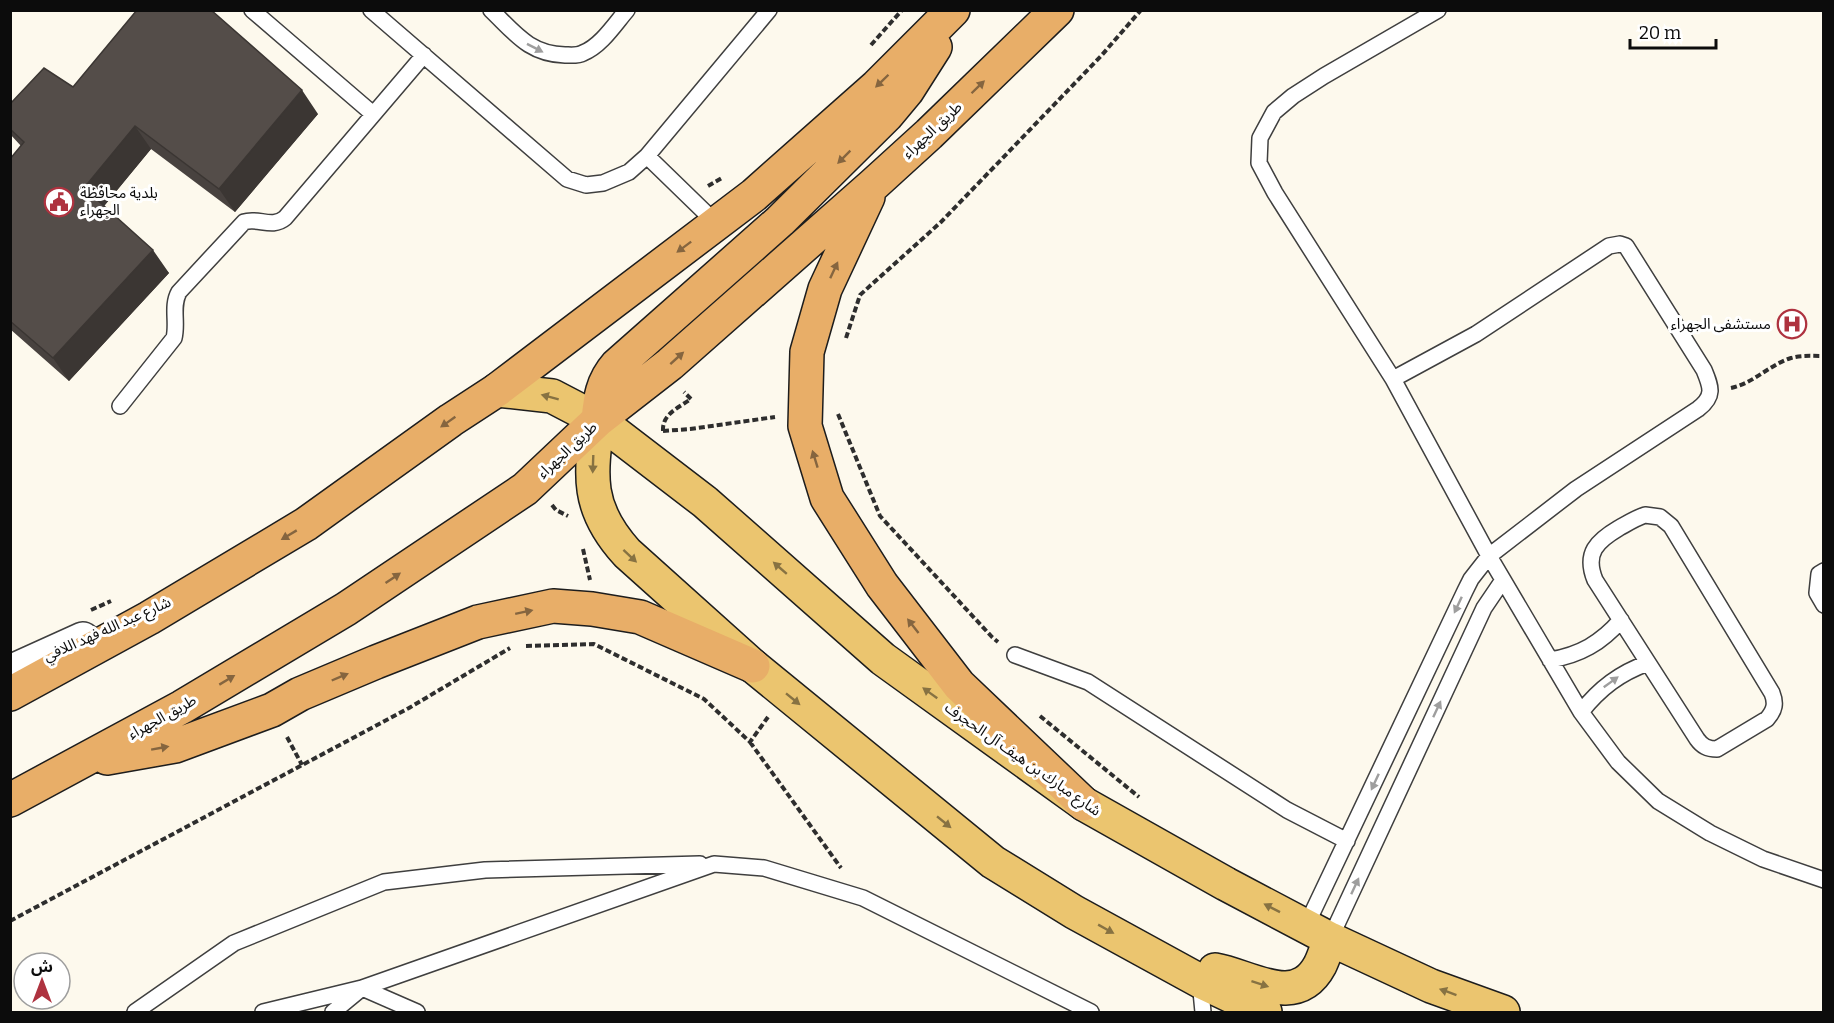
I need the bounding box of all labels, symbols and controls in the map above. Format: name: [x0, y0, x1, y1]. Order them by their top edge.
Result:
scale bar: [1630, 12, 1716, 50]
text: 20 m: [1639, 22, 1681, 44]
one-way arrow: [526, 42, 544, 52]
one-way arrow: [875, 74, 889, 88]
one-way arrow: [971, 80, 986, 94]
street label: طريق الجهراء: [898, 98, 966, 163]
one-way arrow: [837, 150, 852, 164]
place label: بلدية محافظة الجهراء: [80, 184, 158, 219]
public building icon: بلدية محافظة الجهراء: [43, 186, 75, 218]
one-way arrow: [677, 241, 692, 253]
one-way arrow: [829, 261, 838, 278]
hospital icon: مستشفى الجهراء: [1776, 308, 1808, 340]
place label: مستشفى الجهراء: [1671, 315, 1771, 333]
one-way arrow: [669, 352, 684, 365]
one-way arrow: [541, 392, 559, 402]
one-way arrow: [440, 416, 456, 427]
street label: طريق الجهراء: [533, 418, 601, 483]
one-way arrow: [810, 450, 819, 468]
one-way arrow: [588, 455, 597, 474]
one-way arrow: [281, 529, 297, 540]
one-way arrow: [623, 549, 638, 563]
one-way arrow: [773, 562, 788, 575]
one-way arrow: [385, 573, 401, 584]
street label: شارع عبد الله فهد اللافي: [40, 593, 175, 668]
one-way arrow: [1453, 597, 1462, 614]
one-way arrow: [515, 607, 533, 617]
one-way arrow: [908, 618, 920, 633]
one-way arrow: [332, 672, 350, 682]
one-way arrow: [219, 675, 235, 686]
one-way arrow: [1602, 676, 1618, 688]
one-way arrow: [922, 687, 938, 699]
street label: طريق الجهراء: [125, 691, 200, 744]
one-way arrow: [785, 692, 801, 705]
street label: شارع مبارك بن هيف آل الحجرف: [940, 698, 1105, 822]
one-way arrow: [1433, 700, 1442, 717]
one-way arrow: [150, 744, 169, 753]
one-way arrow: [1370, 773, 1379, 790]
one-way arrow: [936, 815, 952, 828]
one-way arrow: [1350, 876, 1360, 894]
one-way arrow: [1263, 904, 1281, 914]
one-way arrow: [1098, 924, 1115, 934]
north arrow: [12, 951, 72, 1011]
text: ش: [31, 957, 53, 976]
one-way arrow: [1251, 979, 1269, 989]
one-way arrow: [1439, 987, 1457, 997]

